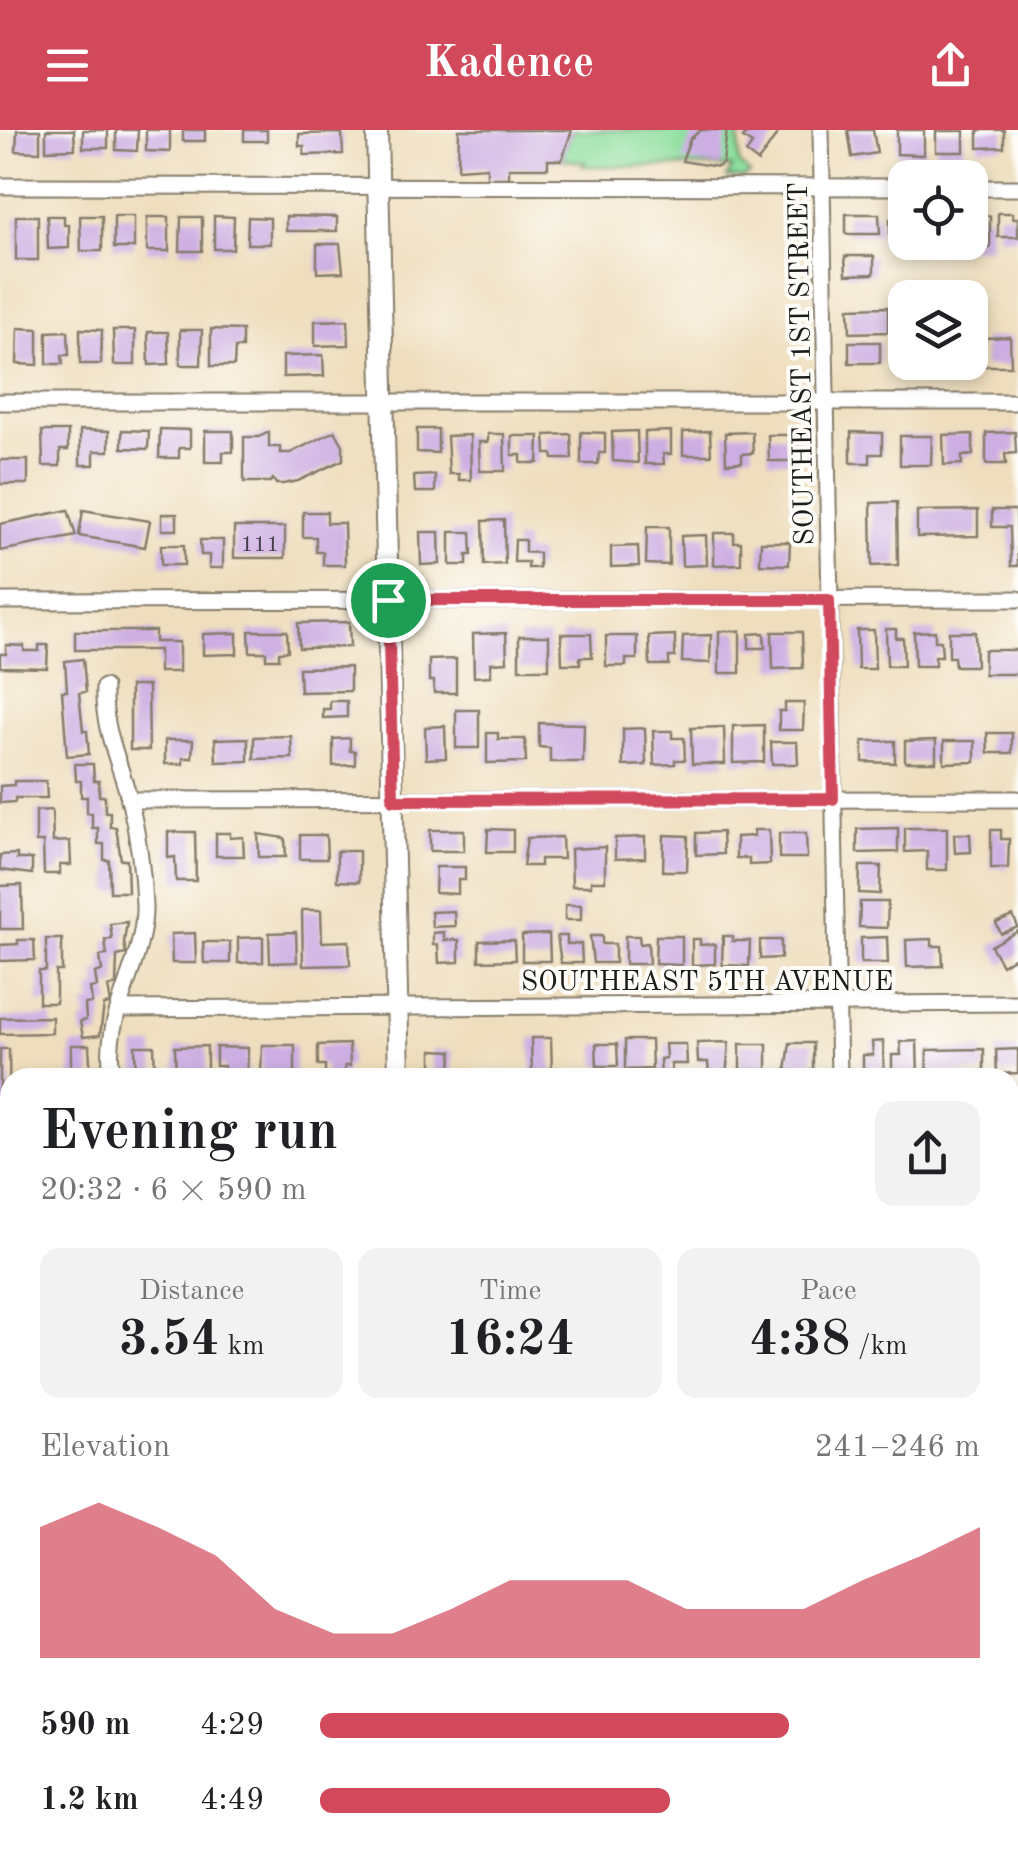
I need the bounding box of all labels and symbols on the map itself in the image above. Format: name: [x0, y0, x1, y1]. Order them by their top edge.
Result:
street label: SOUTHEAST 1ST STREET: [786, 182, 820, 546]
house number: 111: [241, 534, 279, 556]
pin: [346, 558, 431, 643]
street label: SOUTHEAST 5TH AVENUE: [521, 969, 893, 997]

